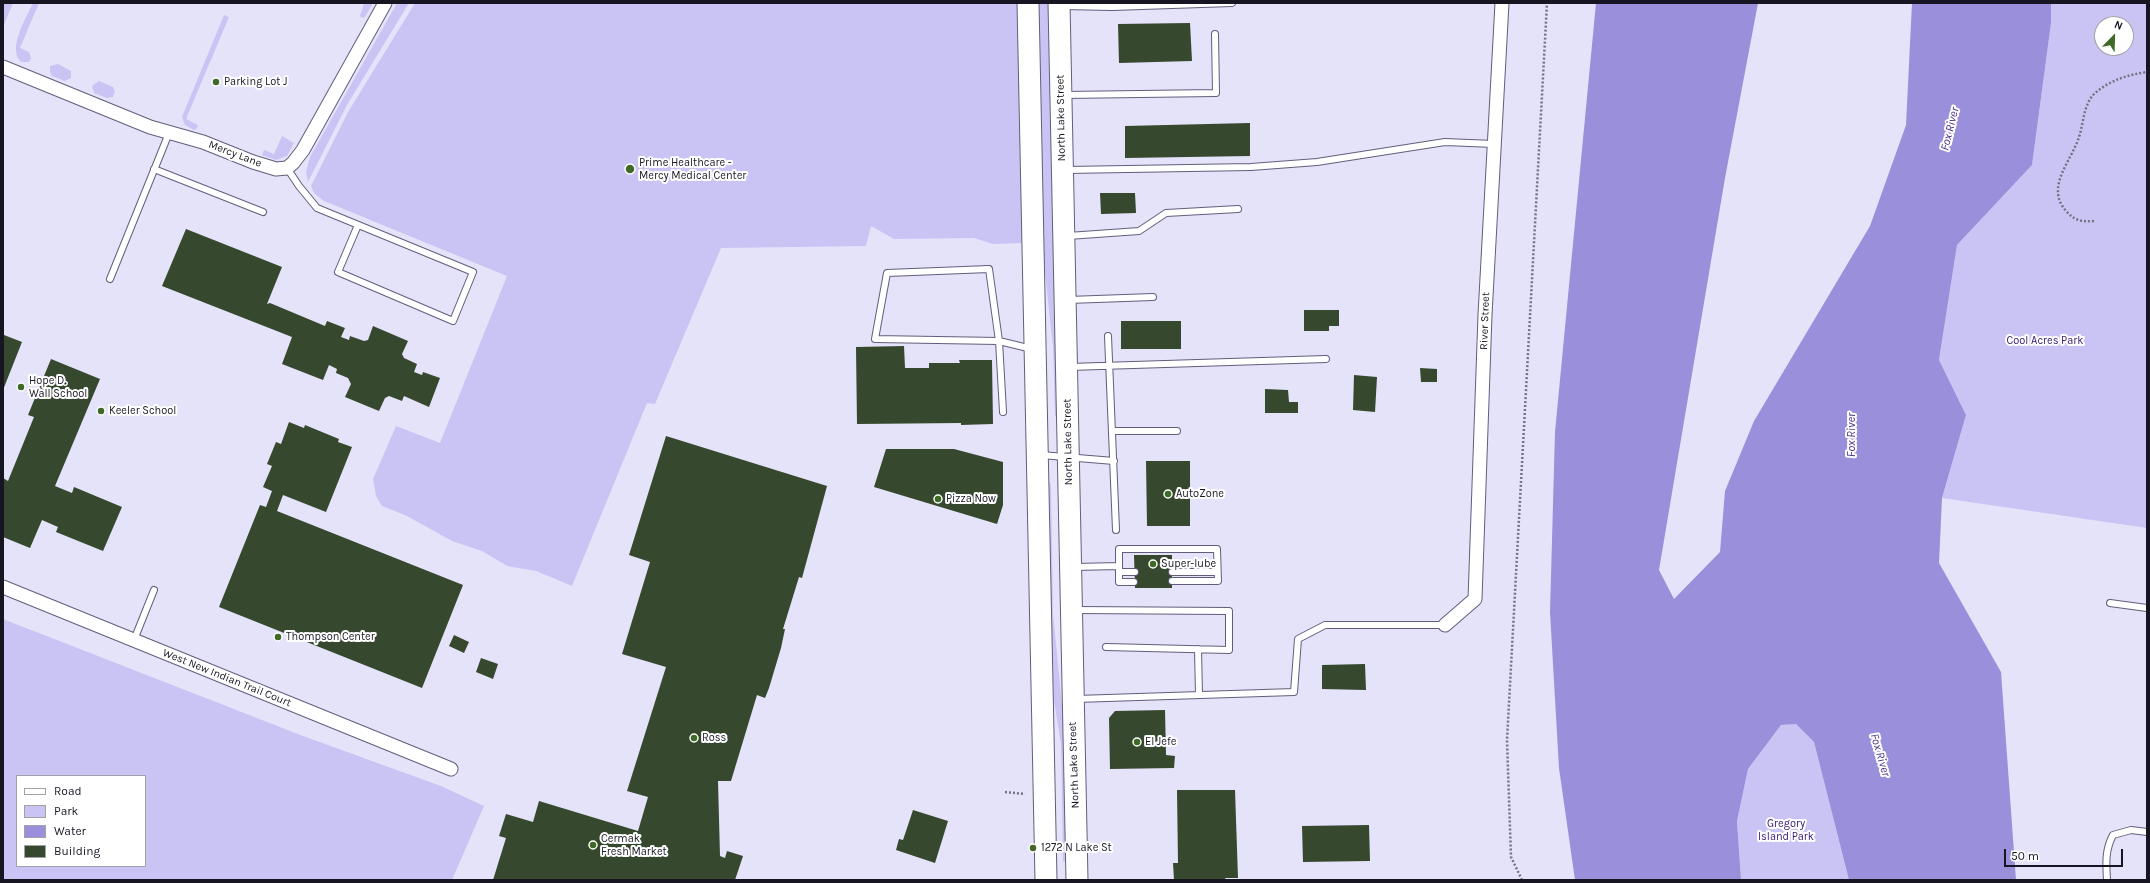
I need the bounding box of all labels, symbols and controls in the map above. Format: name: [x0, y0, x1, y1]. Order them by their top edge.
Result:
north arrow: [2094, 16, 2134, 56]
text: N: [2112, 18, 2125, 33]
place label: Parking Lot J: [224, 75, 287, 89]
street label: North Lake Street: [1054, 75, 1068, 161]
marker: Parking Lot J: [211, 77, 221, 87]
water label: Fox River: [1938, 106, 1962, 152]
street label: Mercy Lane: [207, 138, 263, 170]
place label: Prime Healthcare - Mercy Medical Center: [639, 156, 746, 182]
marker: Prime Healthcare - Mercy Medical Center: [624, 163, 636, 175]
street label: River Street: [1477, 292, 1493, 350]
park label: Cool Acres Park: [2007, 334, 2083, 348]
place label: Hope D. Wall School: [29, 374, 87, 400]
marker: Hope D. Wall School: [16, 382, 26, 392]
street label: North Lake Street: [1061, 399, 1075, 485]
place label: Keeler School: [109, 404, 176, 418]
marker: Keeler School: [96, 406, 106, 416]
water label: Fox River: [1845, 413, 1859, 457]
place label: AutoZone: [1176, 487, 1224, 501]
marker: AutoZone: [1163, 489, 1173, 499]
place label: Pizza Now: [946, 492, 996, 506]
marker: Pizza Now: [933, 494, 943, 504]
place label: Super-lube: [1161, 557, 1216, 571]
marker: Super-lube: [1148, 559, 1158, 569]
place label: Thompson Center: [286, 630, 375, 644]
marker: Thompson Center: [273, 632, 283, 642]
street label: West New Indian Trail Court: [161, 646, 293, 710]
street label: North Lake Street: [1066, 721, 1082, 809]
place label: Ross: [702, 731, 726, 745]
water label: Fox River: [1867, 732, 1893, 778]
marker: Ross: [689, 733, 699, 743]
place label: El Jefe: [1145, 735, 1176, 749]
marker: El Jefe: [1132, 737, 1142, 747]
legend: [16, 775, 146, 867]
text: Road: [54, 784, 82, 798]
text: Park: [54, 804, 78, 818]
park label: Gregory Island Park: [1758, 817, 1814, 843]
text: Water: [54, 824, 86, 838]
place label: Cermak Fresh Market: [601, 832, 667, 858]
marker: Cermak Fresh Market: [588, 840, 598, 850]
place label: 1272 N Lake St: [1041, 841, 1112, 855]
scale bar: [2006, 841, 2125, 867]
marker: 1272 N Lake St: [1028, 843, 1038, 853]
text: Building: [54, 844, 100, 858]
text: 50 m: [2011, 849, 2039, 863]

